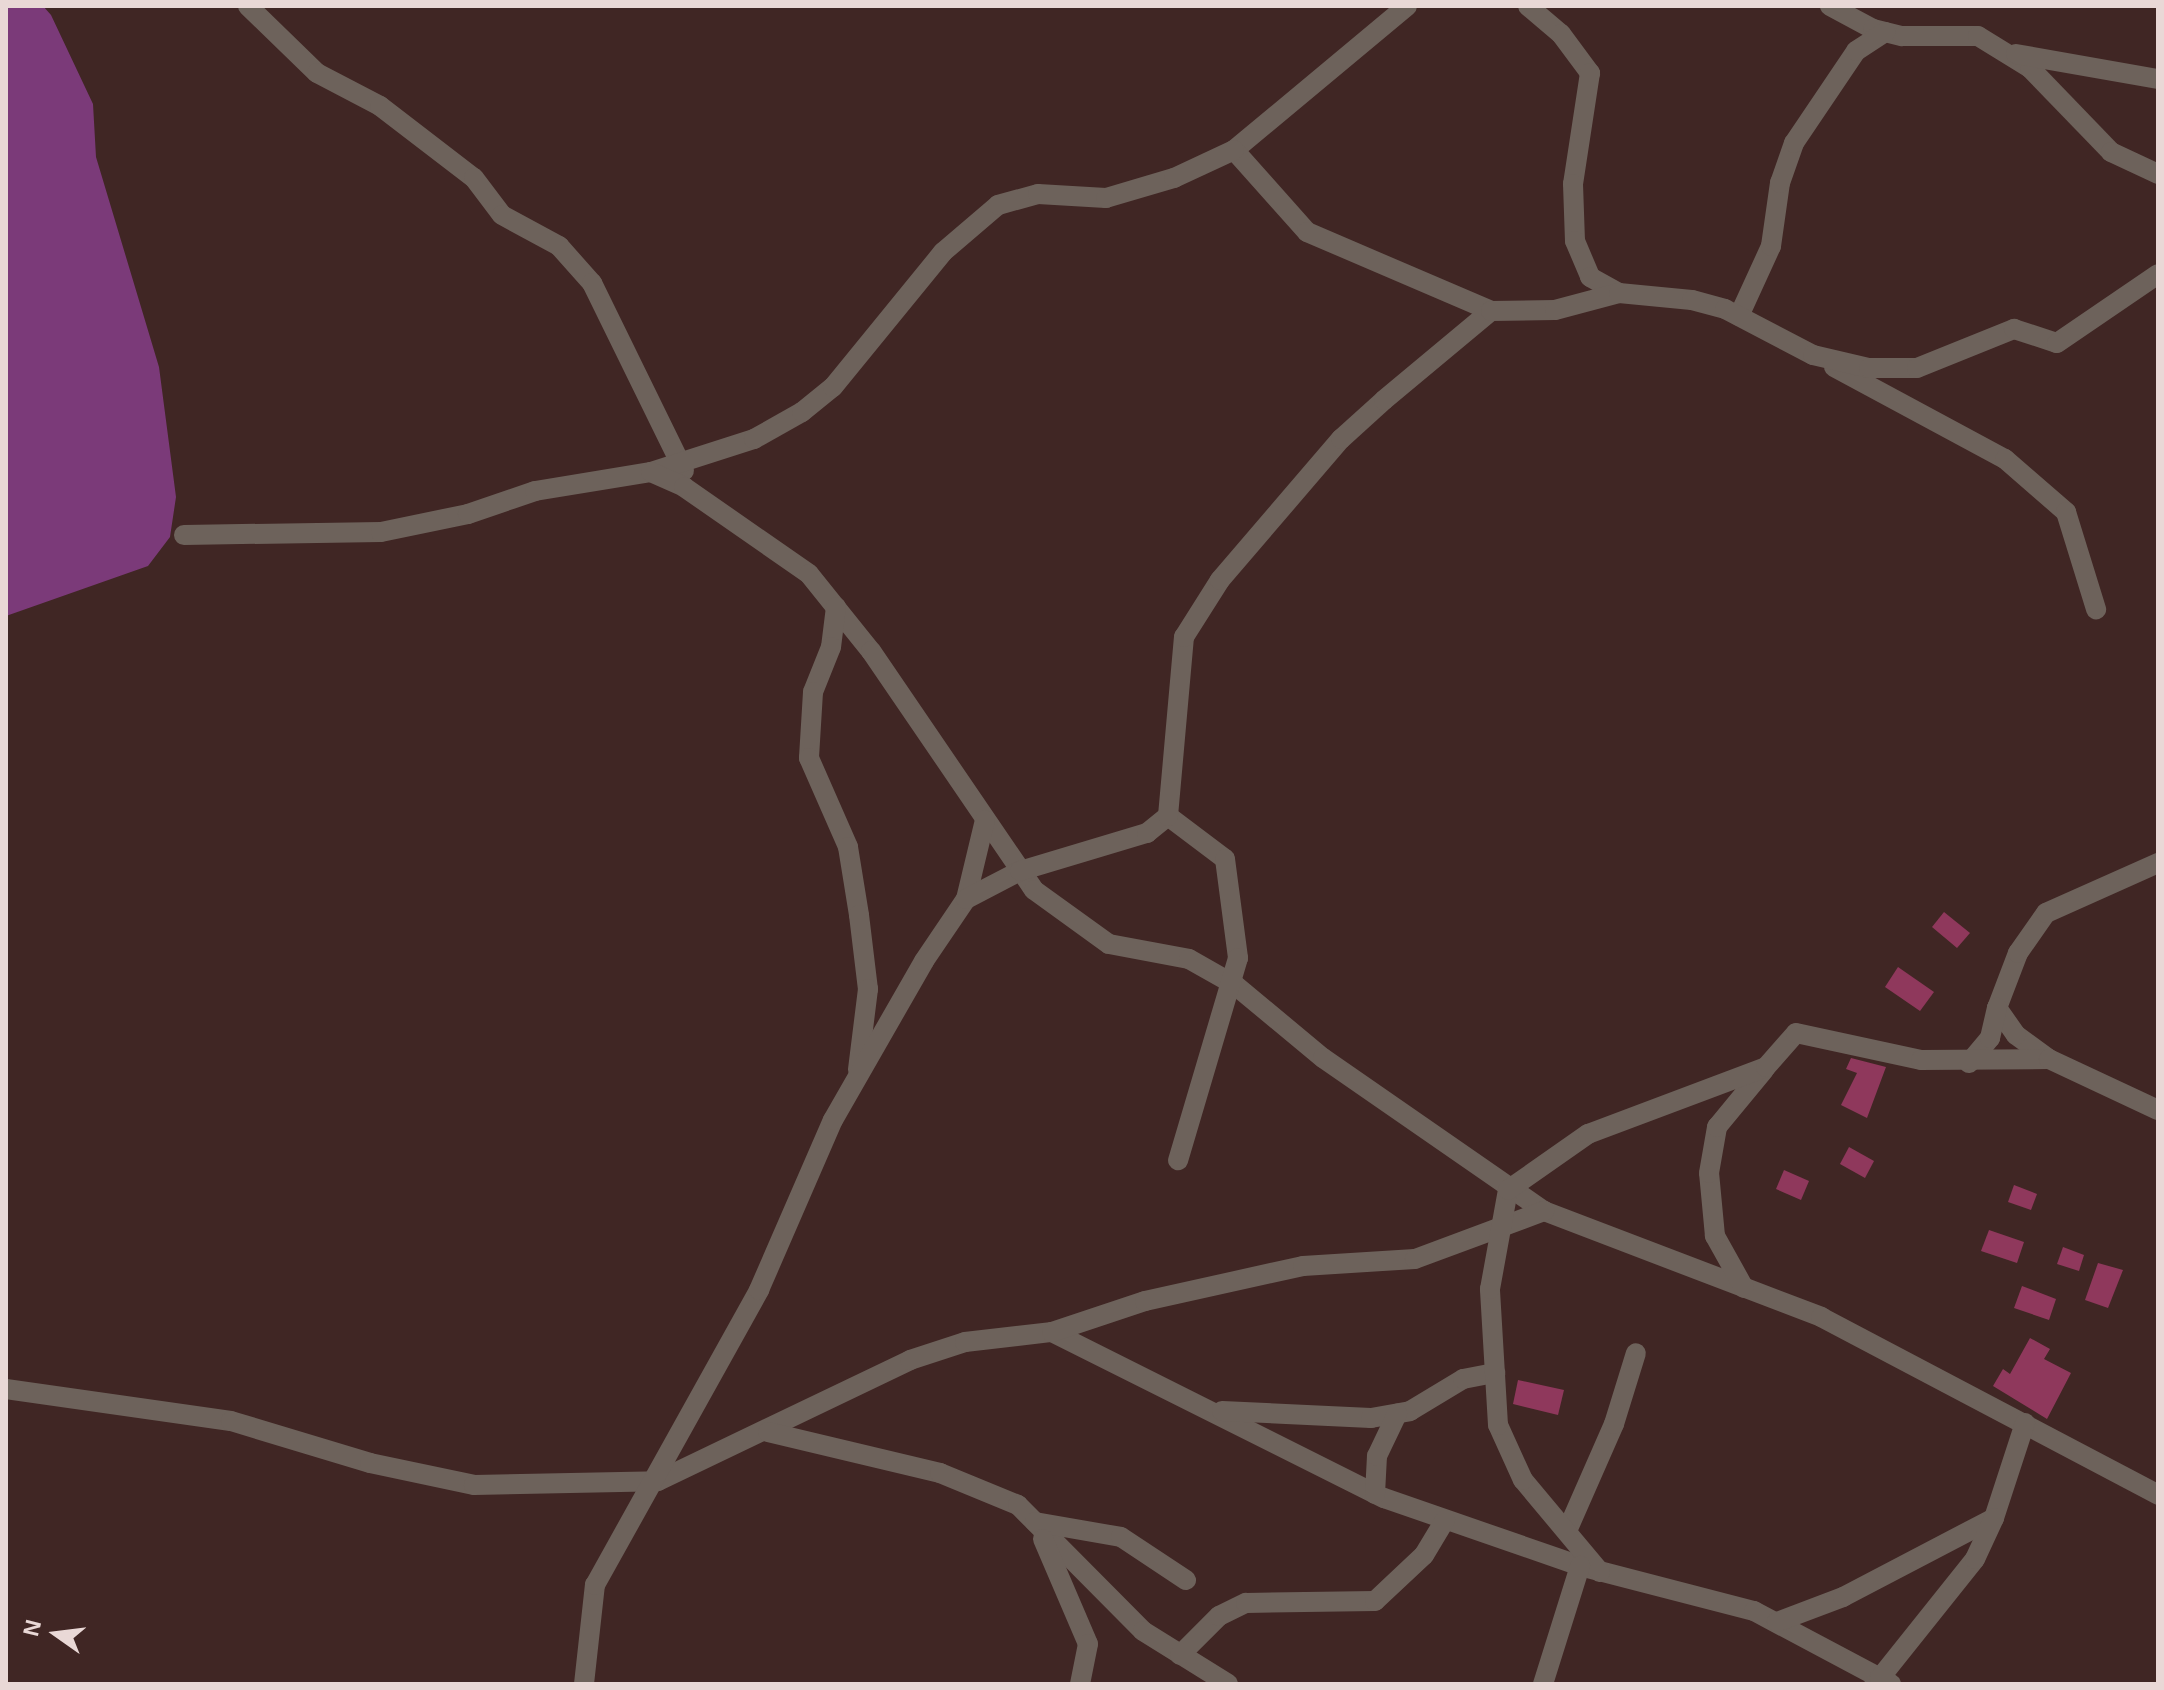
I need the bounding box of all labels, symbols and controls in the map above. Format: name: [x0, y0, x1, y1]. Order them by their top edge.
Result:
north arrow: [16, 1594, 96, 1674]
text: N: [18, 1617, 46, 1639]

